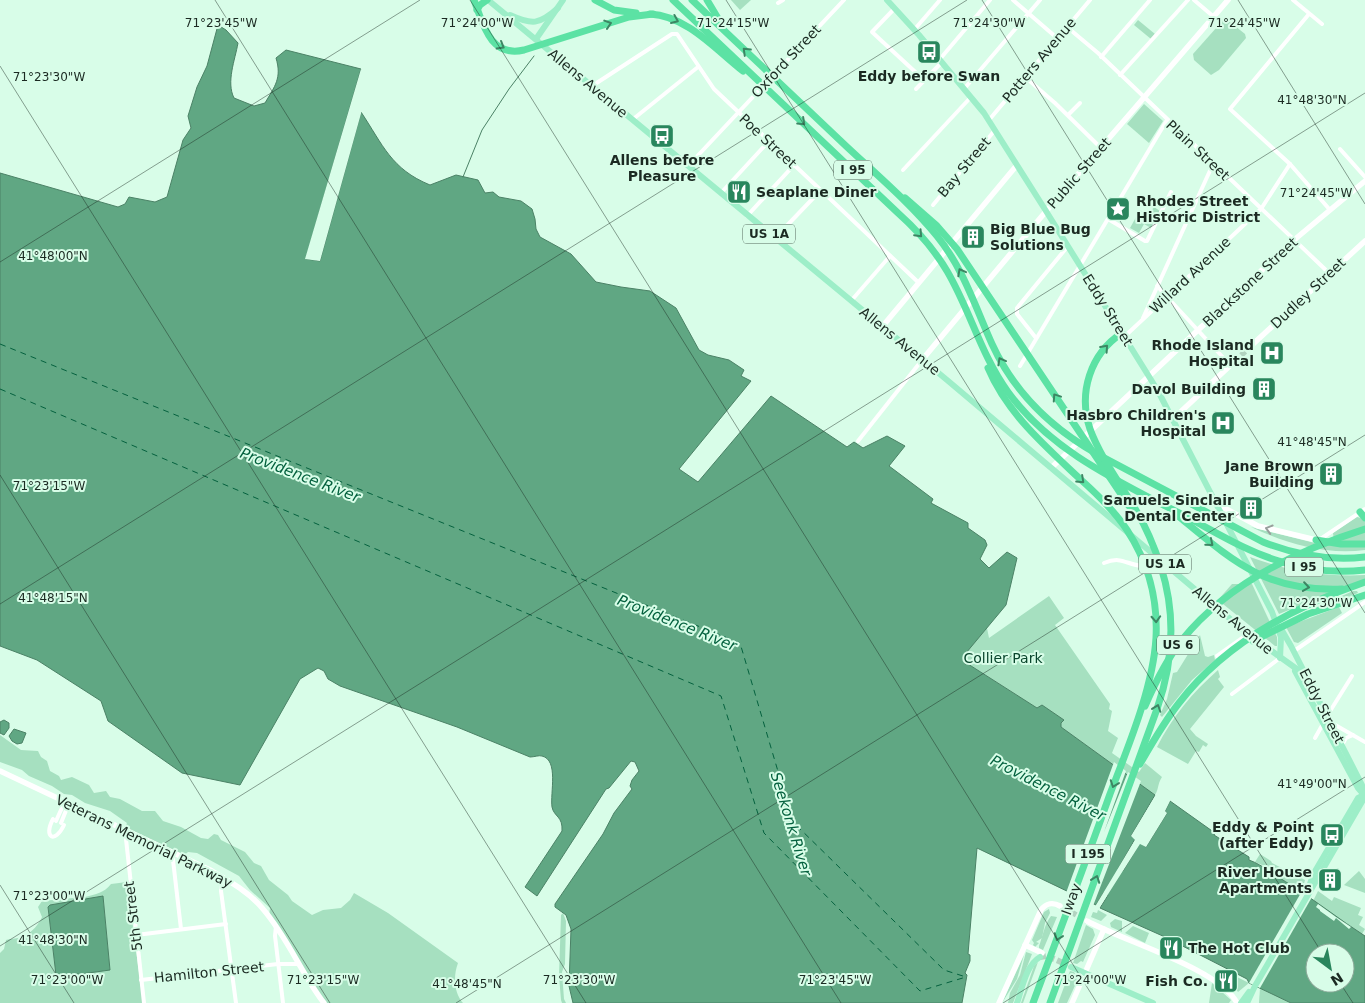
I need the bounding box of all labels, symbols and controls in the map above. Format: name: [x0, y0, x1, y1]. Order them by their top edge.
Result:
one-way arrow: [670, 13, 679, 24]
street label: Potters Avenue: [999, 14, 1079, 106]
text: 71°23'45"W: [185, 16, 257, 30]
text: 71°24'00"W: [441, 16, 513, 30]
text: 71°24'15"W: [697, 16, 769, 30]
text: 71°24'30"W: [953, 16, 1025, 30]
text: 71°24'45"W: [1208, 16, 1280, 30]
one-way arrow: [604, 19, 612, 29]
street label: Oxford Street: [748, 21, 824, 101]
bus stop icon: Eddy before Swan: [916, 39, 942, 65]
one-way arrow: [496, 40, 505, 50]
street label: Allens Avenue: [545, 45, 631, 121]
one-way arrow: [743, 48, 752, 57]
place label: Eddy before Swan: [858, 68, 1000, 84]
text: 71°23'30"W: [13, 70, 85, 84]
text: 41°48'30"N: [1277, 93, 1347, 107]
street label: Poe Street: [736, 111, 800, 172]
one-way arrow: [796, 116, 805, 125]
street label: Plain Street: [1163, 117, 1233, 184]
bus stop icon: Allens before Pleasure: [649, 123, 675, 149]
street label: Bay Street: [934, 133, 994, 200]
street label: Public Street: [1044, 134, 1114, 212]
place label: Allens before Pleasure: [610, 152, 714, 184]
road number: I 95: [834, 160, 872, 180]
restaurant icon: Seaplane Diner: [726, 179, 752, 205]
place label: Seaplane Diner: [756, 184, 877, 200]
text: 71°24'45"W: [1280, 186, 1352, 200]
place label: Rhodes Street Historic District: [1136, 193, 1260, 225]
place icon: Rhodes Street Historic District: [1105, 196, 1131, 222]
place label: Big Blue Bug Solutions: [990, 221, 1091, 253]
road number: US 1A: [743, 224, 795, 243]
building icon: Big Blue Bug Solutions: [960, 224, 986, 250]
one-way arrow: [913, 228, 922, 237]
street label: Willard Avenue: [1146, 233, 1234, 317]
street label: Blackstone Street: [1199, 234, 1301, 330]
text: 41°48'00"N: [18, 249, 88, 263]
street label: Dudley Street: [1267, 254, 1349, 332]
one-way arrow: [957, 269, 967, 278]
street label: Eddy Street: [1080, 271, 1137, 349]
street label: Allens Avenue: [857, 304, 943, 378]
place label: Rhode Island Hospital: [1151, 337, 1254, 369]
hospital icon: Rhode Island Hospital: [1259, 340, 1285, 366]
one-way arrow: [1099, 344, 1108, 353]
one-way arrow: [997, 358, 1007, 367]
building icon: Davol Building: [1251, 376, 1277, 402]
place label: Davol Building: [1131, 381, 1246, 397]
one-way arrow: [1053, 393, 1062, 403]
place label: Hasbro Children's Hospital: [1066, 407, 1206, 439]
hospital icon: Hasbro Children's Hospital: [1210, 410, 1236, 436]
text: 41°48'45"N: [1277, 435, 1347, 449]
water label: Providence River: [238, 444, 363, 506]
place label: Jane Brown Building: [1224, 458, 1314, 490]
building icon: Jane Brown Building: [1318, 461, 1344, 487]
one-way arrow: [1076, 474, 1085, 483]
text: 71°23'15"W: [13, 479, 85, 493]
place label: Samuels Sinclair Dental Center: [1103, 492, 1234, 524]
building icon: Samuels Sinclair Dental Center: [1238, 495, 1264, 521]
one-way arrow: [1265, 525, 1273, 535]
one-way arrow: [1205, 537, 1214, 546]
road number: US 1A: [1139, 554, 1191, 574]
road number: I 95: [1285, 558, 1323, 576]
one-way arrow: [1303, 581, 1311, 592]
street label: Allens Avenue: [1190, 583, 1276, 657]
text: 41°48'15"N: [18, 591, 88, 605]
water label: Providence River: [615, 591, 740, 655]
text: 71°24'30"W: [1280, 596, 1352, 610]
one-way arrow: [1150, 615, 1161, 623]
road number: US 6: [1157, 636, 1199, 654]
park label: Collier Park: [963, 650, 1043, 666]
street label: Eddy Street: [1296, 666, 1348, 747]
one-way arrow: [1151, 704, 1161, 712]
water label: Providence River: [987, 751, 1109, 825]
water label: Seekonk River: [767, 770, 816, 879]
text: 41°49'00"N: [1277, 777, 1347, 791]
one-way arrow: [1110, 779, 1120, 788]
street label: Veterans Memorial Parkway: [53, 791, 235, 891]
place label: Eddy & Point (after Eddy): [1212, 819, 1314, 851]
bus stop icon: Eddy & Point (after Eddy): [1319, 822, 1345, 848]
road number: I 195: [1066, 844, 1110, 864]
place label: River House Apartments: [1217, 864, 1312, 896]
building icon: River House Apartments: [1317, 867, 1343, 893]
one-way arrow: [1090, 875, 1100, 884]
street label: 5th Street: [121, 880, 145, 952]
street label: Iway: [1058, 881, 1084, 917]
text: 71°23'00"W: [13, 889, 85, 903]
one-way arrow: [1053, 932, 1063, 940]
text: 41°48'30"N: [18, 933, 88, 947]
restaurant icon: The Hot Club: [1158, 935, 1184, 961]
place label: The Hot Club: [1188, 940, 1290, 956]
north arrow: [1305, 943, 1355, 993]
street label: Hamilton Street: [153, 958, 265, 986]
restaurant icon: Fish Co.: [1213, 968, 1239, 994]
text: N: [1328, 969, 1346, 989]
text: 71°23'00"W: [31, 973, 103, 987]
text: 71°23'15"W: [287, 973, 359, 987]
text: 71°23'30"W: [543, 973, 615, 987]
text: 71°23'45"W: [799, 973, 871, 987]
text: 71°24'00"W: [1054, 973, 1126, 987]
place label: Fish Co.: [1145, 973, 1208, 989]
text: 41°48'45"N: [432, 977, 502, 991]

